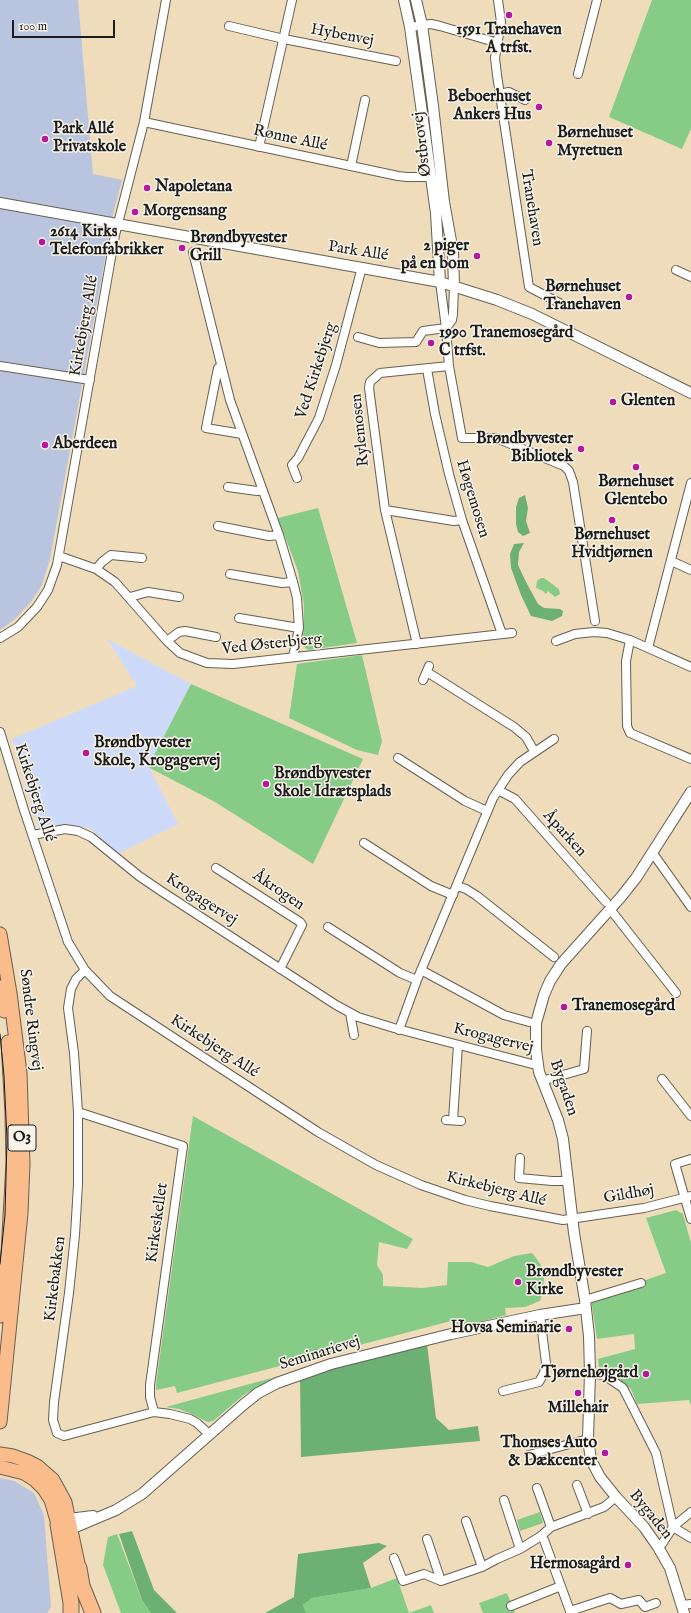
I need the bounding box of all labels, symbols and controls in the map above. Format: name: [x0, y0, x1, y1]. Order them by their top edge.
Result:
marker: 1591 Tranehaven A trfst.: [504, 10, 514, 20]
scale bar: [14, 12, 117, 38]
text: 100 m: [19, 19, 47, 34]
street label: Hybenvej: [309, 20, 375, 52]
place label: 1591 Tranehaven A trfst.: [456, 21, 562, 59]
place label: Beboerhuset Ankers Hus: [448, 88, 531, 126]
marker: Beboerhuset Ankers Hus: [534, 102, 544, 112]
street label: Østbrovej: [409, 110, 437, 178]
place label: Park Allé Privatskole: [53, 120, 126, 158]
street label: Rønne Allé: [251, 122, 329, 156]
place label: Børnehuset Myretuen: [557, 124, 633, 162]
marker: Park Allé Privatskole: [40, 134, 50, 144]
marker: Børnehuset Myretuen: [544, 138, 554, 148]
street label: Tranehaven: [515, 168, 547, 248]
place label: Napoletana: [155, 178, 232, 198]
marker: Napoletana: [142, 183, 152, 193]
place label: Morgensang: [143, 202, 227, 222]
marker: Morgensang: [130, 207, 140, 217]
place label: 2614 Kirks Telefonfabrikker: [50, 223, 164, 261]
place label: Brøndbyvester Grill: [190, 229, 287, 267]
marker: 2614 Kirks Telefonfabrikker: [37, 237, 47, 247]
place label: 2 piger på en bom: [401, 237, 469, 275]
street label: Park Allé: [326, 238, 390, 266]
marker: Brøndbyvester Grill: [177, 243, 187, 253]
marker: 2 piger på en bom: [472, 251, 482, 261]
street label: Kirkebjerg Allé: [67, 274, 103, 378]
place label: Børnehuset Tranehaven: [544, 278, 621, 316]
marker: Børnehuset Tranehaven: [624, 292, 634, 302]
street label: Ved Kirkebjerg: [292, 320, 342, 422]
place label: 1990 Tranemosegård C trfst.: [439, 324, 573, 362]
marker: 1990 Tranemosegård C trfst.: [426, 338, 436, 348]
place label: Glenten: [621, 392, 675, 412]
street label: Rylemosen: [348, 393, 374, 467]
marker: Glenten: [608, 397, 618, 407]
place label: Brøndbyvester Bibliotek: [476, 430, 573, 468]
place label: Aberdeen: [53, 435, 117, 455]
marker: Aberdeen: [40, 440, 50, 450]
marker: Brøndbyvester Bibliotek: [576, 444, 586, 454]
street label: Høgemosen: [451, 458, 493, 540]
marker: Børnehuset Glentebo: [631, 462, 641, 472]
place label: Børnehuset Glentebo: [598, 473, 674, 511]
marker: Børnehuset Hvidtjørnen: [607, 515, 617, 525]
place label: Børnehuset Hvidtjørnen: [571, 526, 653, 564]
street label: Ved Østerbjerg: [221, 630, 323, 660]
place label: Brøndbyvester Skole, Krogagervej: [94, 734, 220, 772]
street label: Kirkebjerg Allé: [9, 742, 59, 844]
marker: Brøndbyvester Skole, Krogagervej: [81, 748, 91, 758]
place label: Brøndbyvester Skole Idrætsplads: [274, 765, 391, 803]
marker: Brøndbyvester Skole Idrætsplads: [261, 779, 271, 789]
street label: Åparken: [538, 807, 590, 861]
street label: Åkrogen: [248, 867, 308, 915]
street label: Krogagervej: [162, 870, 240, 930]
street label: Søndre Ringvej: [14, 968, 46, 1072]
place label: Tranemosegård: [572, 997, 675, 1017]
marker: Tranemosegård: [559, 1002, 569, 1012]
street label: Kirkebjerg Allé: [166, 1011, 262, 1083]
street label: Krogagervej: [451, 1020, 535, 1058]
street label: Bygaden: [544, 1057, 582, 1119]
road number: O3: [8, 1125, 36, 1151]
street label: Kirkebjerg Allé: [444, 1168, 548, 1212]
street label: Gildhøj: [602, 1181, 656, 1209]
street label: Kirkeskellet: [143, 1182, 173, 1264]
street label: Kirkebakken: [41, 1235, 71, 1323]
place label: Brøndbyvester Kirke: [526, 1263, 623, 1301]
marker: Brøndbyvester Kirke: [513, 1277, 523, 1287]
place label: Hovsa Seminarie: [451, 1319, 561, 1339]
marker: Hovsa Seminarie: [564, 1324, 574, 1334]
street label: Seminarievej: [277, 1333, 363, 1375]
place label: Tjørnehøjgård: [541, 1364, 638, 1384]
marker: Tjørnehøjgård: [641, 1369, 651, 1379]
marker: Millehair: [573, 1388, 583, 1398]
place label: Millehair: [548, 1399, 608, 1419]
place label: Thomses Auto & Dækcenter: [501, 1434, 597, 1472]
marker: Thomses Auto & Dækcenter: [600, 1448, 610, 1458]
street label: Bygaden: [624, 1486, 676, 1544]
place label: Hermosagård: [530, 1555, 620, 1575]
marker: Hermosagård: [623, 1560, 633, 1570]

